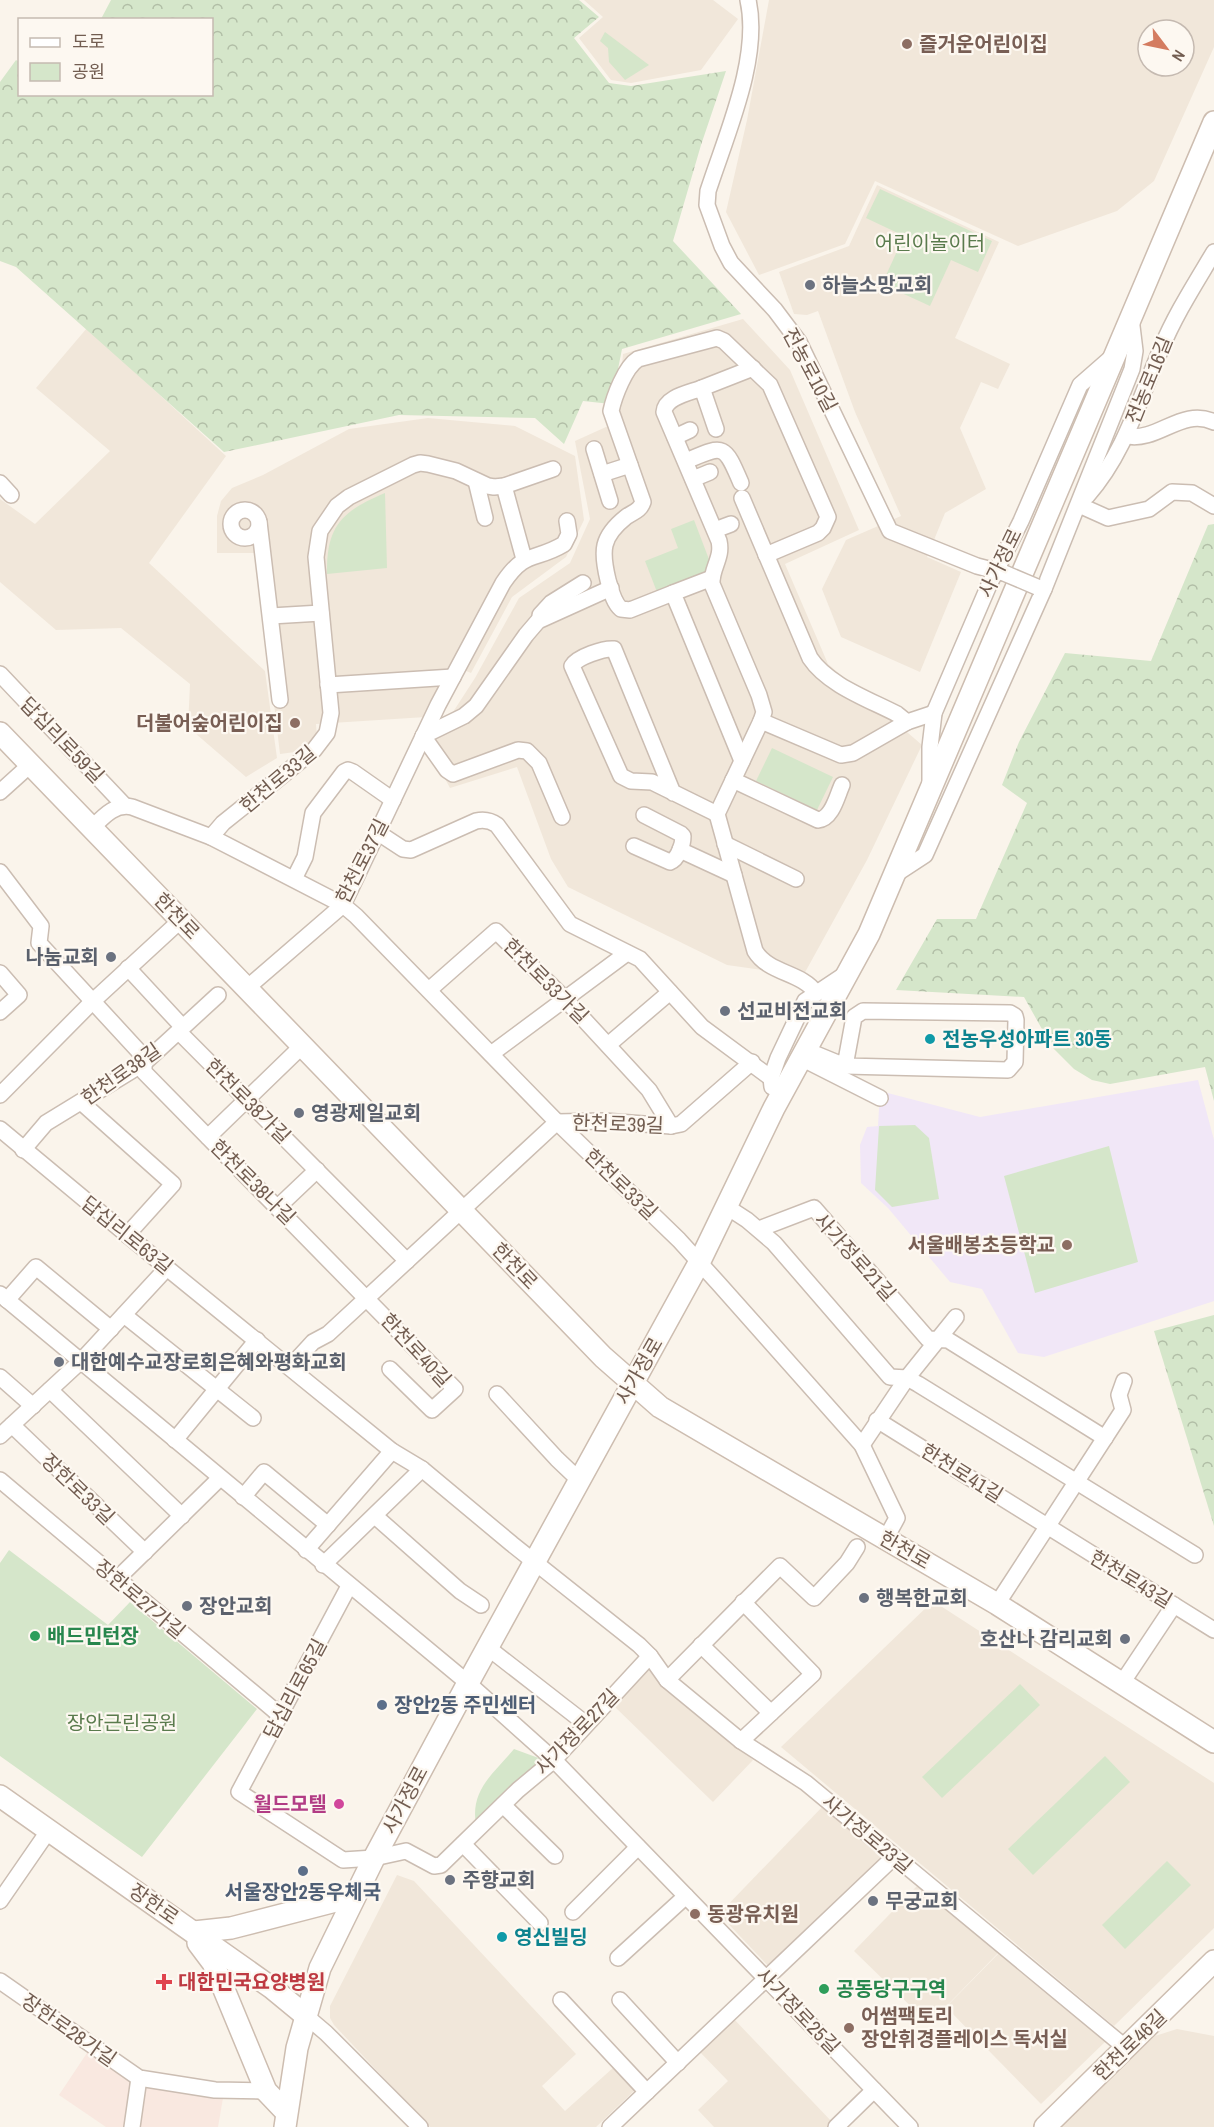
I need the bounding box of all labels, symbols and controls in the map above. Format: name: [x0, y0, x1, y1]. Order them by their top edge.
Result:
legend: [18, 18, 213, 96]
north arrow: [1136, 18, 1196, 78]
text: 도로: [72, 29, 105, 54]
place label: 즐거운어린이집: [919, 30, 1048, 57]
marker: 즐거운어린이집: [900, 37, 914, 51]
text: N: [1167, 46, 1191, 66]
text: 공원: [72, 59, 105, 84]
park label: 어린이놀이터: [875, 229, 985, 256]
place label: 하늘소망교회: [822, 271, 932, 298]
marker: 하늘소망교회: [803, 278, 817, 292]
street label: 전농로10길: [777, 323, 844, 417]
street label: 전농로16길: [1119, 332, 1178, 427]
street label: 사가정로: [971, 524, 1028, 602]
street label: 답십리로59길: [14, 691, 110, 789]
place label: 더불어숲어린이집: [136, 709, 283, 736]
marker: 더불어숲어린이집: [288, 716, 302, 730]
street label: 한천로33길: [234, 739, 322, 818]
street label: 한천로37길: [329, 814, 394, 908]
street label: 한천로: [148, 886, 206, 945]
street label: 한천로33가길: [498, 932, 595, 1029]
place label: 나눔교회: [25, 943, 99, 970]
marker: 나눔교회: [104, 950, 118, 964]
place label: 선교비전교회: [737, 997, 847, 1024]
marker: 선교비전교회: [718, 1004, 732, 1018]
place label: 전농우성아파트 30동: [942, 1025, 1112, 1052]
marker: 전농우성아파트 30동: [923, 1032, 937, 1046]
street label: 한천로38길: [75, 1036, 166, 1111]
street label: 한천로38가길: [200, 1052, 297, 1149]
place label: 영광제일교회: [311, 1099, 421, 1126]
marker: 영광제일교회: [292, 1106, 306, 1120]
street label: 한천로39길: [572, 1108, 664, 1139]
street label: 한천로38나길: [205, 1133, 302, 1230]
street label: 한천로33길: [579, 1142, 664, 1225]
street label: 답십리로63길: [76, 1189, 179, 1280]
street label: 사가정로21길: [808, 1207, 902, 1307]
place label: 서울배봉초등학교: [908, 1231, 1055, 1258]
street label: 한천로: [486, 1236, 544, 1295]
marker: 서울배봉초등학교: [1060, 1238, 1074, 1252]
street label: 한천로40길: [375, 1307, 458, 1392]
street label: 사가정로: [608, 1332, 669, 1409]
place label: 대한예수교장로회은혜와평화교회: [71, 1348, 347, 1375]
marker: 대한예수교장로회은혜와평화교회: [52, 1355, 66, 1369]
street label: 한천로41길: [916, 1437, 1008, 1508]
street label: 장한로33길: [36, 1447, 121, 1530]
street label: 한천로: [875, 1524, 936, 1575]
street label: 한천로43길: [1085, 1543, 1178, 1614]
street label: 장한로27가길: [89, 1553, 191, 1644]
place label: 행복한교회: [876, 1584, 968, 1611]
marker: 행복한교회: [857, 1591, 871, 1605]
place label: 장안교회: [199, 1592, 273, 1619]
marker: 장안교회: [180, 1599, 194, 1613]
place label: 배드민턴장: [47, 1622, 139, 1649]
place label: 호산나 감리교회: [980, 1625, 1113, 1652]
marker: 배드민턴장: [28, 1629, 42, 1643]
marker: 호산나 감리교회: [1118, 1632, 1132, 1646]
street label: 답십리로65길: [257, 1634, 332, 1744]
street label: 사가정로27길: [529, 1683, 625, 1781]
place label: 장안2동 주민센터: [394, 1691, 536, 1718]
marker: 장안2동 주민센터: [375, 1698, 389, 1712]
park label: 장안근린공원: [67, 1709, 177, 1736]
street label: 사가정로: [375, 1761, 434, 1839]
street label: 사가정로23길: [816, 1788, 918, 1879]
place label: 월드모텔: [253, 1790, 327, 1817]
marker: 월드모텔: [332, 1797, 346, 1811]
marker: 서울장안2동우체국: [296, 1864, 310, 1878]
place label: 주향교회: [462, 1866, 536, 1893]
marker: 주향교회: [443, 1873, 457, 1887]
street label: 장한로: [124, 1877, 185, 1930]
place label: 서울장안2동우체국: [225, 1878, 381, 1905]
place label: 무궁교회: [885, 1887, 959, 1914]
marker: 무궁교회: [866, 1894, 880, 1908]
place label: 동광유치원: [707, 1900, 799, 1927]
marker: 동광유치원: [688, 1907, 702, 1921]
place label: 영신빌딩: [514, 1923, 588, 1950]
marker: 영신빌딩: [495, 1930, 509, 1944]
street label: 사가정로25길: [750, 1962, 846, 2060]
place label: 대한민국요양병원: [178, 1968, 325, 1995]
marker: 대한민국요양병원: [155, 1973, 173, 1991]
place label: 공동당구구역: [836, 1975, 946, 2002]
marker: 공동당구구역: [817, 1982, 831, 1996]
street label: 장한로28가길: [16, 1987, 122, 2072]
place label: 어썸팩토리 장안휘경플레이스 독서실: [861, 2002, 1068, 2052]
street label: 한천로46길: [1087, 2003, 1172, 2086]
marker: 어썸팩토리 장안휘경플레이스 독서실: [842, 2021, 856, 2035]

